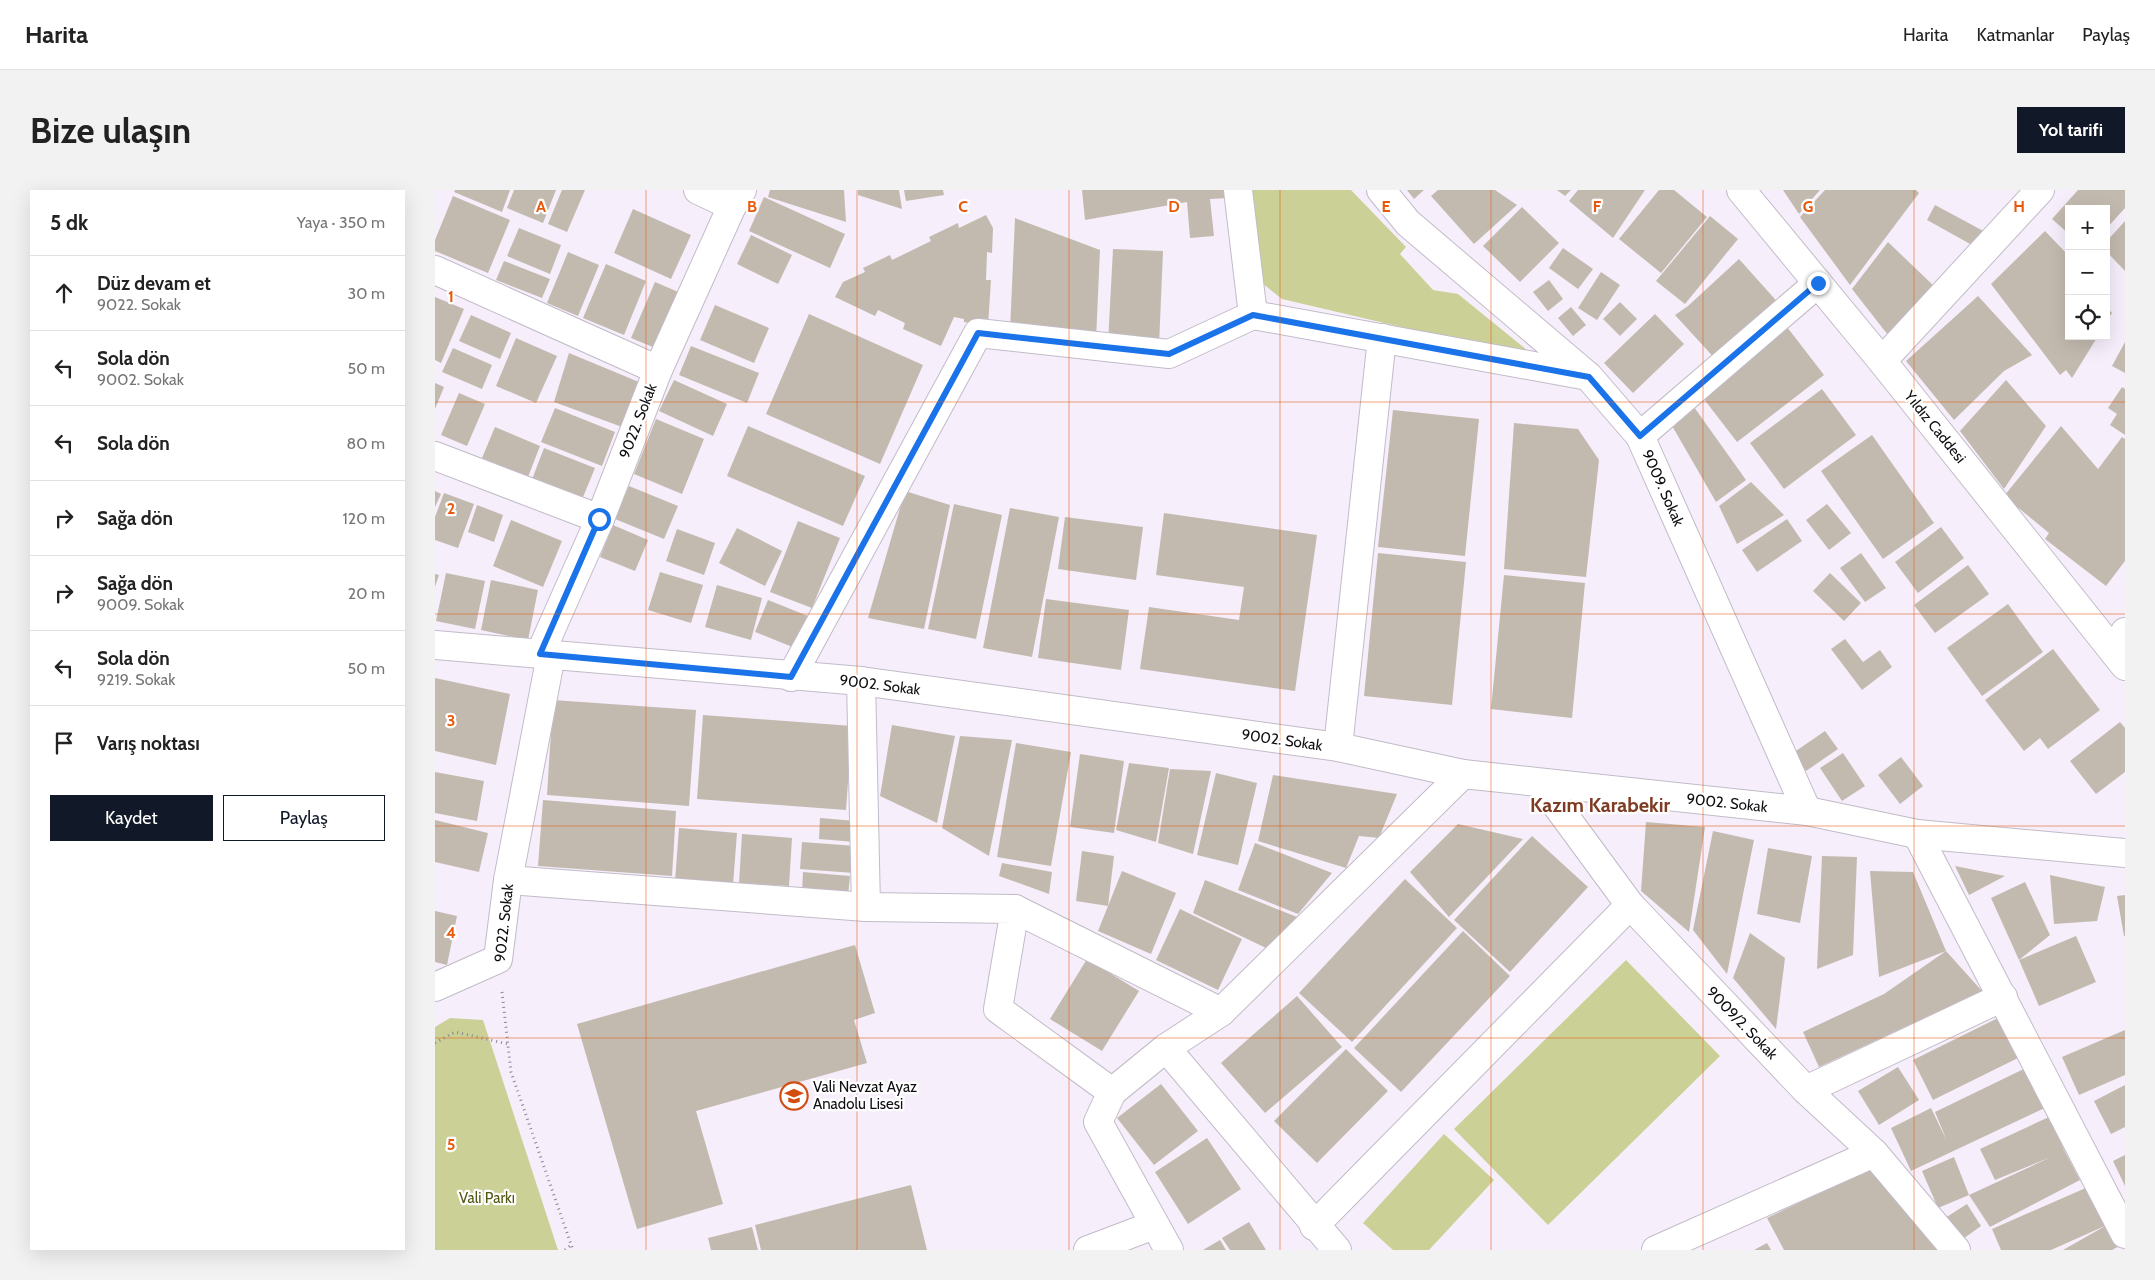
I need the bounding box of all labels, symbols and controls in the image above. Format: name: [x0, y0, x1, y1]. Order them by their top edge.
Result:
text: Harita: [25, 20, 88, 49]
text: Harita: [1903, 24, 1948, 46]
text: Katmanlar: [1976, 24, 2054, 46]
text: Paylaş: [2082, 24, 2130, 46]
button: Yol tarifi: [2017, 107, 2125, 153]
text: Bize ulaşın: [30, 109, 191, 152]
text: A: [536, 197, 546, 216]
text: B: [747, 197, 757, 216]
text: C: [958, 197, 968, 216]
text: D: [1168, 197, 1180, 216]
text: E: [1381, 197, 1391, 216]
text: F: [1593, 197, 1602, 216]
text: G: [1803, 197, 1813, 216]
text: H: [2013, 197, 2025, 216]
map controls: [2065, 205, 2110, 340]
button: +: [2065, 205, 2110, 250]
text: 5 dk: [50, 210, 88, 235]
text: Yaya · 350 m: [297, 213, 385, 232]
button: −: [2065, 250, 2110, 295]
text: Düz devam et: [97, 272, 211, 295]
route end: [1807, 272, 1830, 295]
icon: ahead: [50, 279, 78, 307]
text: 30 m: [348, 284, 385, 303]
text: 1: [448, 287, 454, 306]
text: 9022. Sokak: [97, 295, 181, 314]
button: locate: [2065, 295, 2110, 340]
text: Sola dön: [97, 347, 170, 370]
icon: left: [50, 354, 78, 382]
text: 50 m: [348, 359, 385, 378]
text: 9002. Sokak: [97, 370, 184, 389]
street label: 9022. Sokak: [615, 381, 661, 461]
street label: Yıldız Caddesi: [1900, 386, 1970, 467]
icon: left: [50, 429, 78, 457]
text: Sola dön: [97, 432, 170, 455]
text: 80 m: [347, 434, 385, 453]
street label: 9009. Sokak: [1638, 447, 1688, 529]
text: 2: [447, 499, 455, 518]
icon: right: [50, 504, 78, 532]
text: Sağa dön: [97, 507, 173, 530]
route start: [588, 508, 611, 531]
text: 120 m: [343, 509, 385, 528]
text: Sağa dön: [97, 572, 173, 595]
icon: right: [50, 579, 78, 607]
text: 20 m: [348, 584, 385, 603]
text: 9009. Sokak: [97, 595, 184, 614]
text: Sola dön: [97, 647, 170, 670]
icon: left: [50, 654, 78, 682]
text: 50 m: [348, 659, 385, 678]
text: 9219. Sokak: [97, 670, 175, 689]
street label: 9002. Sokak: [839, 671, 922, 699]
text: 3: [447, 711, 455, 730]
street label: 9002. Sokak: [1240, 725, 1324, 755]
icon: arrive: [50, 729, 78, 757]
text: Varış noktası: [97, 732, 200, 755]
street label: 9002. Sokak: [1686, 790, 1769, 816]
district label: Kazım Karabekir: [1530, 793, 1670, 817]
button: Kaydet: [50, 795, 213, 841]
button: Paylaş: [223, 795, 385, 841]
street label: 9022. Sokak: [491, 883, 517, 963]
text: 4: [446, 923, 456, 942]
street label: 9009/2. Sokak: [1703, 983, 1781, 1063]
place label: Vali Nevzat Ayaz Anadolu Lisesi: [813, 1078, 917, 1113]
school or university icon: Vali Nevzat Ayaz Anadolu Lisesi: [779, 1081, 809, 1111]
text: 5: [447, 1135, 455, 1154]
park label: Vali Parkı: [459, 1189, 515, 1207]

